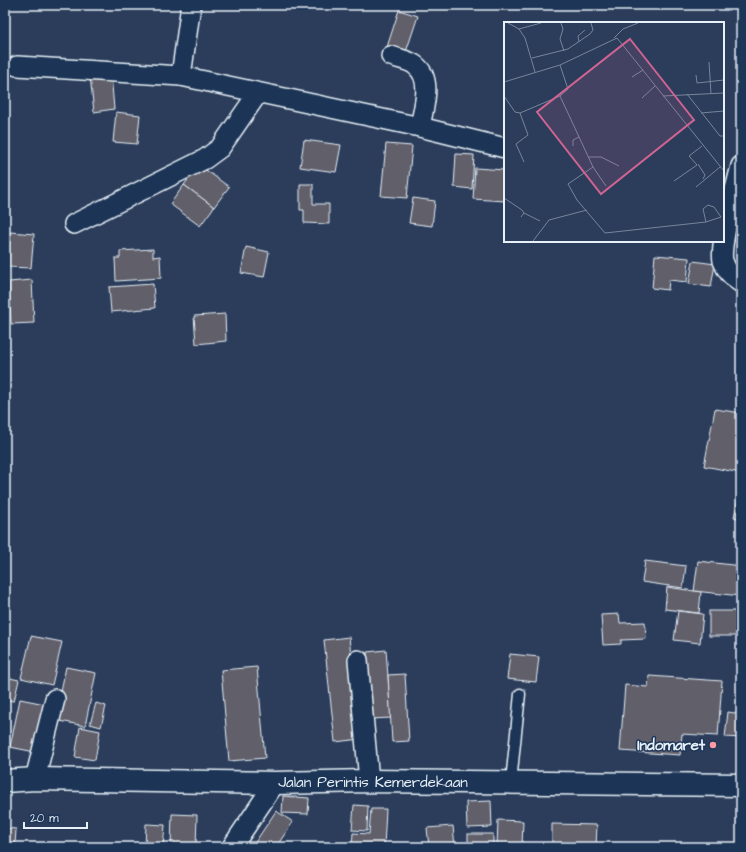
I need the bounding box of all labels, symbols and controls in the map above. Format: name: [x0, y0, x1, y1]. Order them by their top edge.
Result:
inset map: [504, 22, 724, 242]
place label: Indomaret: [637, 735, 706, 756]
marker: Indomaret: [708, 740, 718, 750]
street label: Jalan Perintis Kemerdekaan: [278, 772, 468, 793]
scale bar: [24, 804, 87, 830]
text: 20 m: [30, 810, 59, 827]

